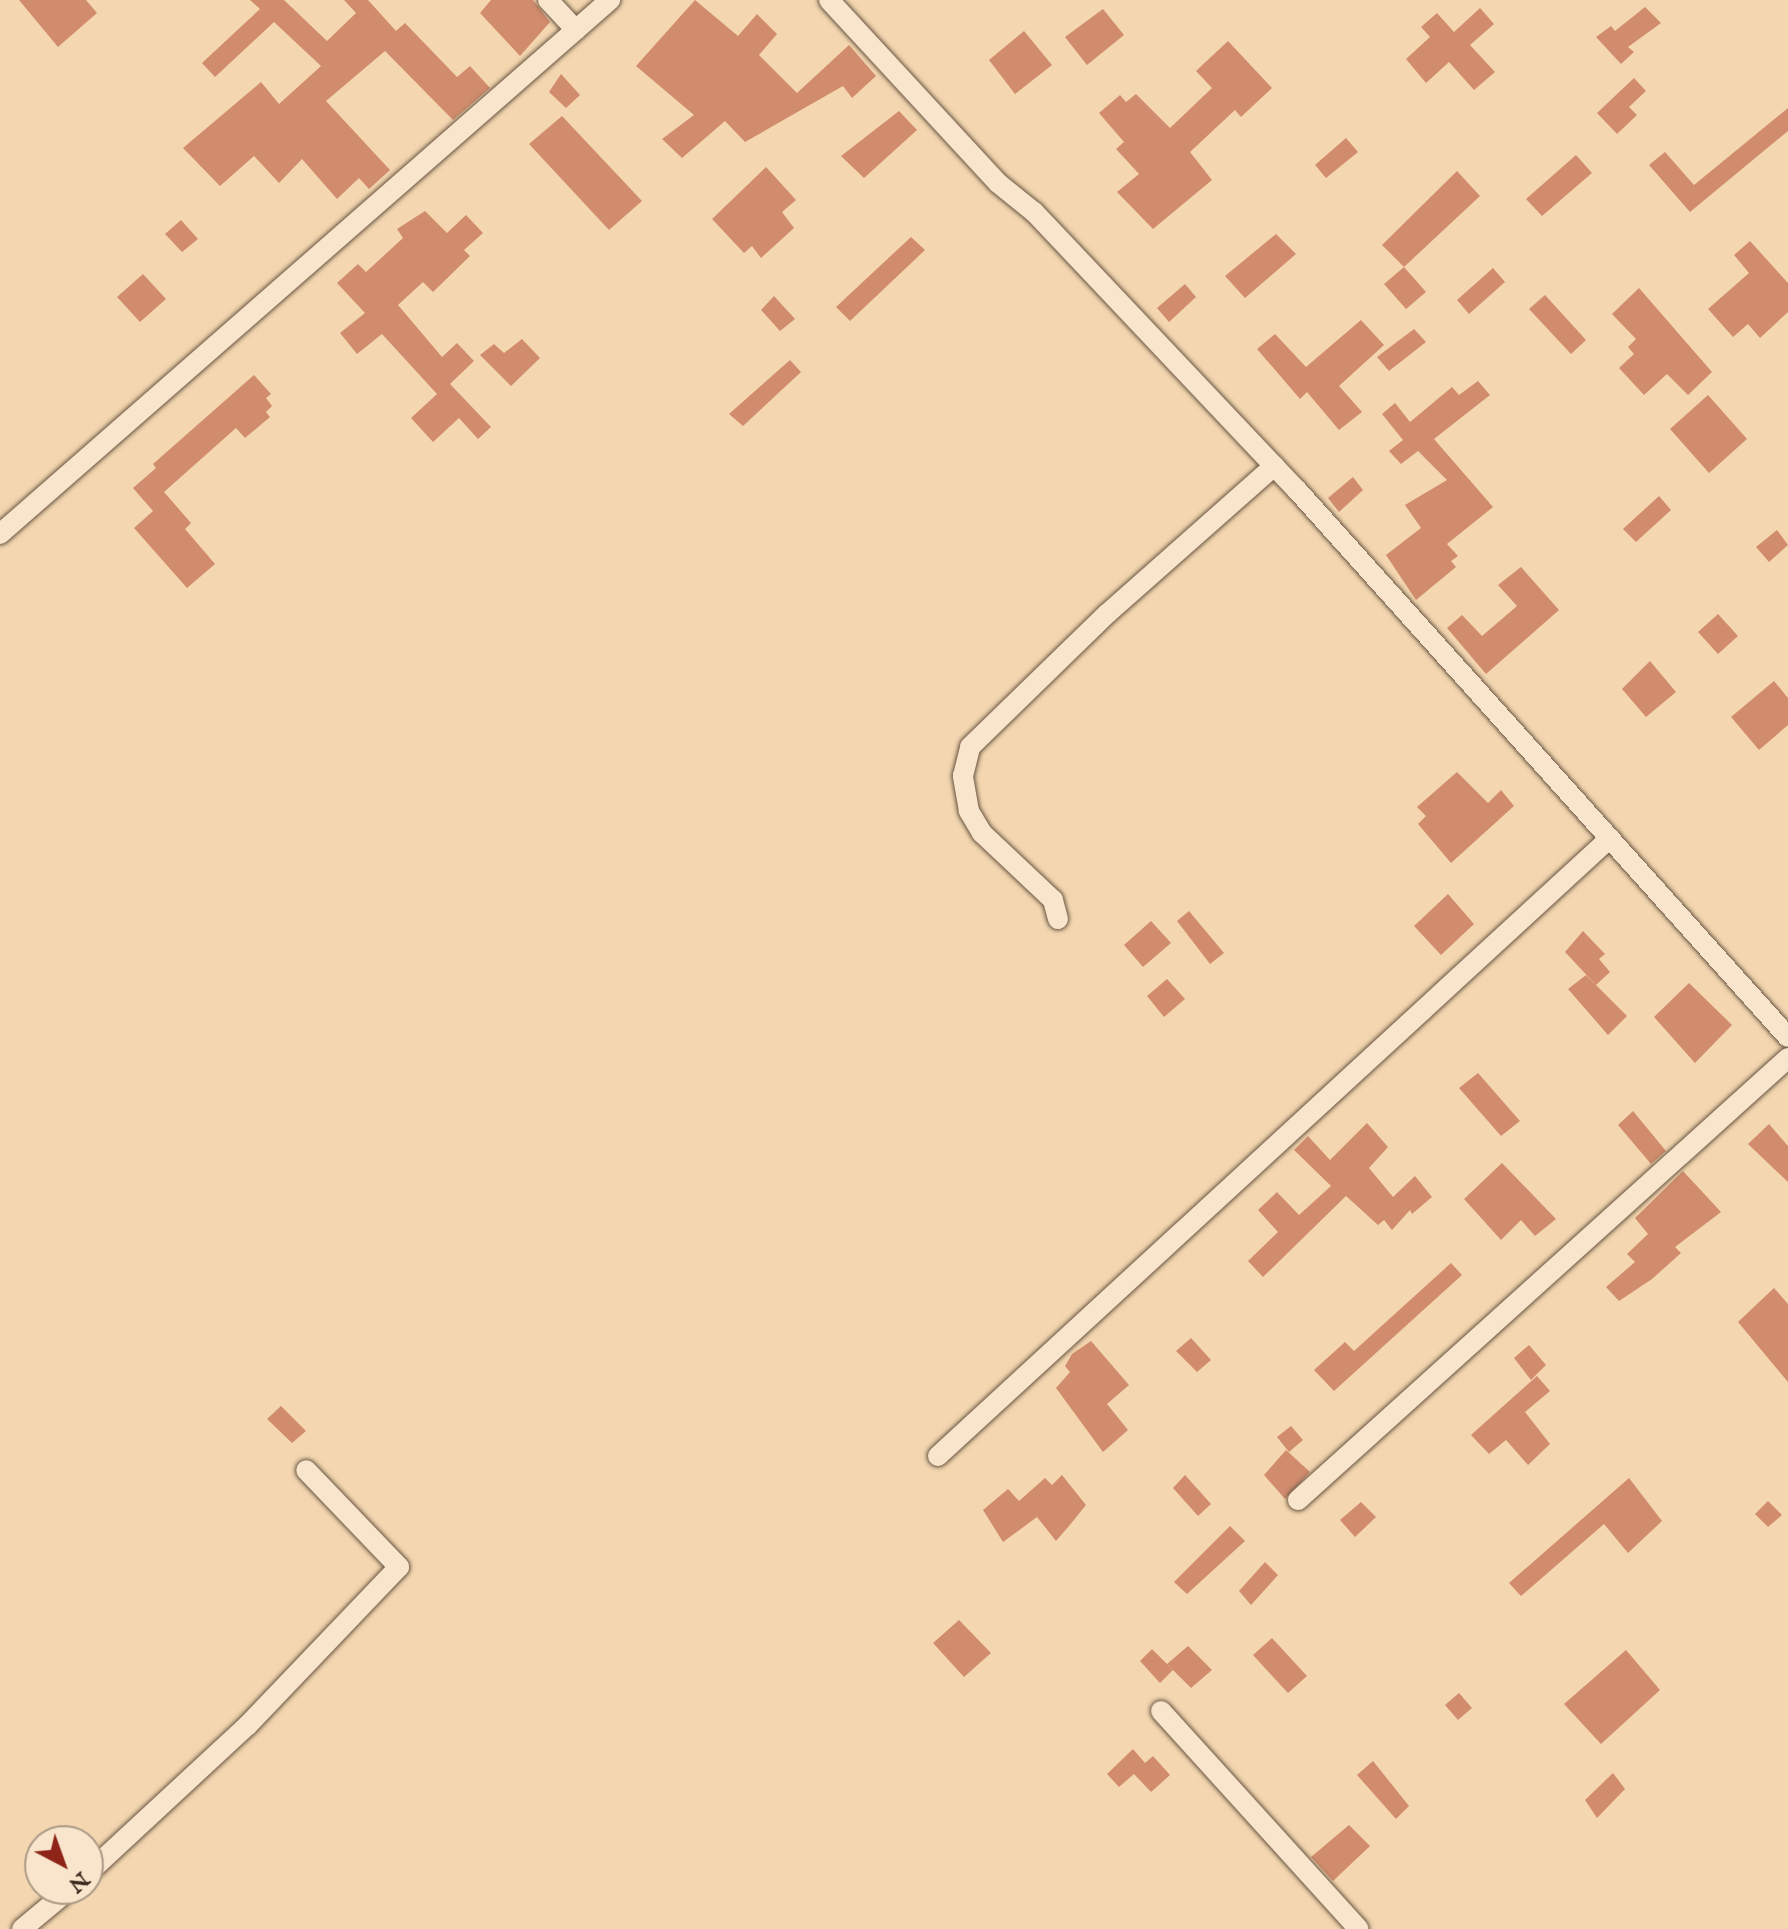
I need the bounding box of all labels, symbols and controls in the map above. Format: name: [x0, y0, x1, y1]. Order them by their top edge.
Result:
north arrow: [24, 1825, 104, 1905]
text: N: [62, 1865, 95, 1898]

